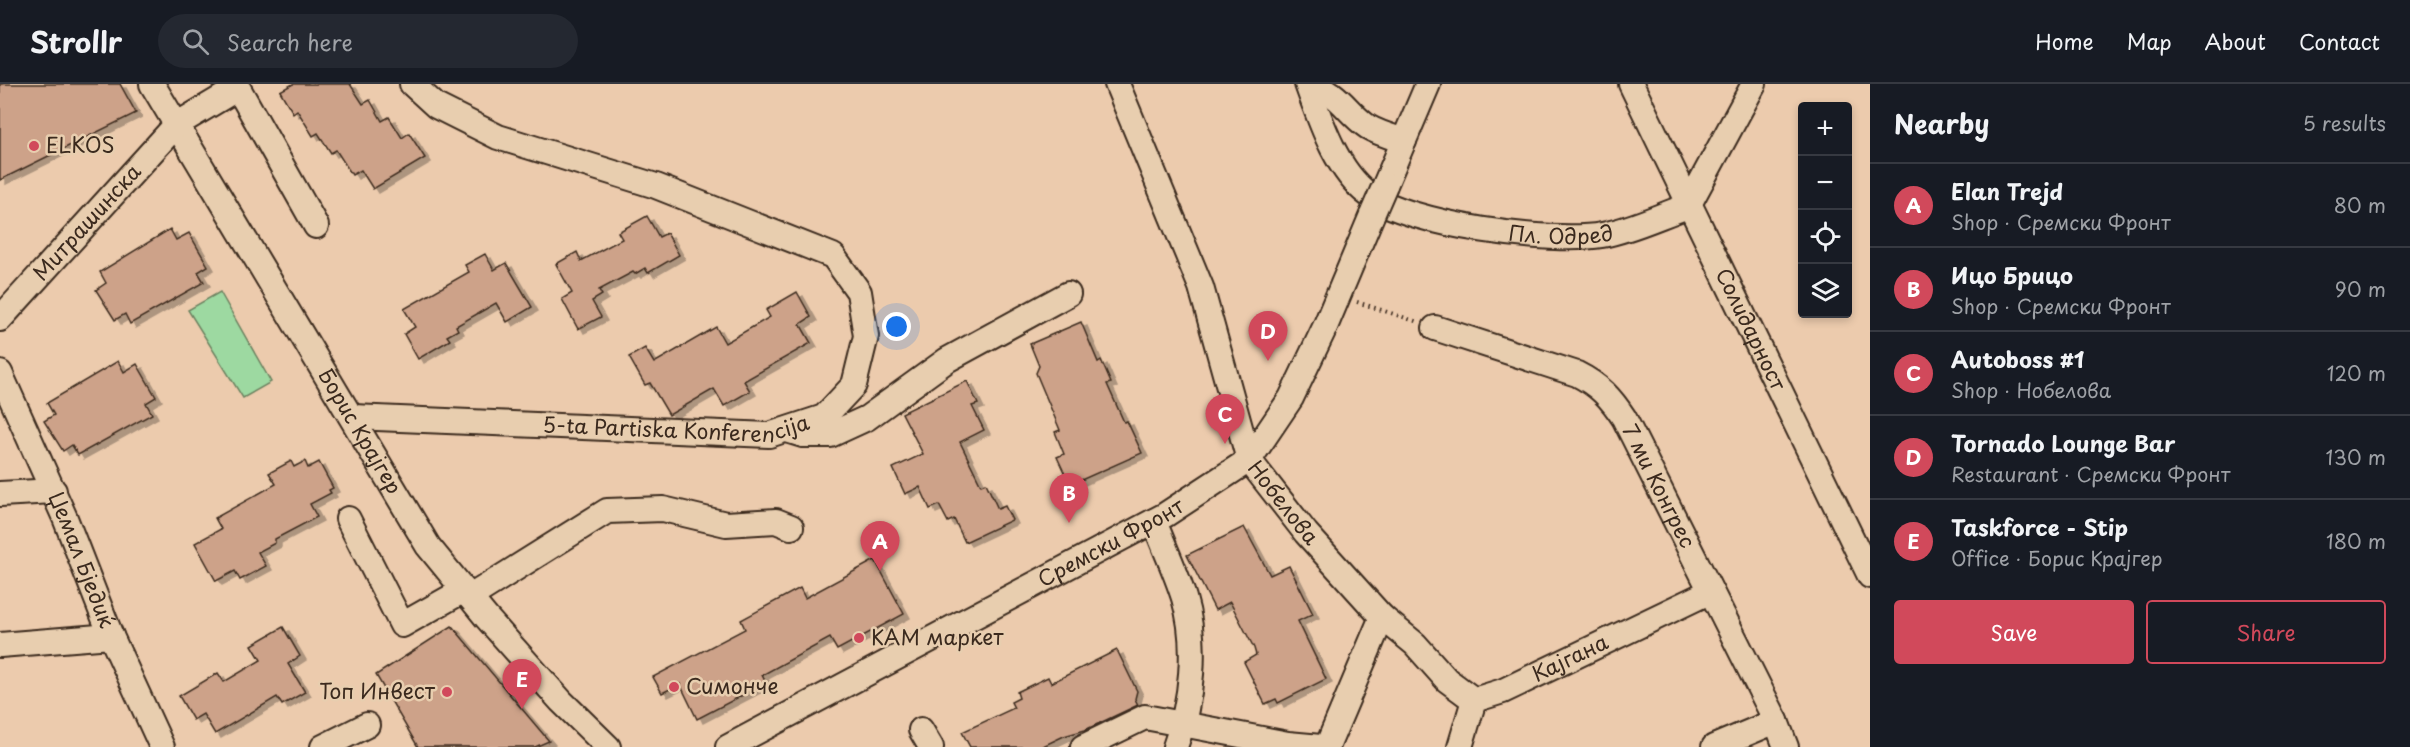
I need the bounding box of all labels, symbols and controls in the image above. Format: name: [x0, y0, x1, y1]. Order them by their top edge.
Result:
search box: [158, 14, 578, 68]
text: Strollr: [30, 20, 122, 63]
icon: search: [179, 25, 212, 58]
text: Search here: [227, 25, 353, 58]
text: Home: [2035, 25, 2094, 57]
text: Map: [2127, 25, 2172, 57]
text: About: [2205, 25, 2266, 57]
text: Contact: [2299, 25, 2380, 57]
map controls: [1798, 102, 1852, 318]
button: +: [1798, 102, 1852, 156]
text: Nearby: [1894, 104, 1989, 143]
text: 5 results: [2303, 108, 2386, 138]
place label: ELKOS: [46, 128, 115, 160]
marker: ELKOS: [27, 139, 41, 153]
street label: Митрашинска: [24, 156, 147, 287]
button: −: [1798, 156, 1852, 210]
text: Elan Trejd: [1951, 174, 2063, 207]
text: A: [1906, 190, 1921, 220]
text: 80 m: [2334, 190, 2386, 220]
text: Shop · Сремски Фронт: [1951, 207, 2171, 237]
button: locate: [1798, 210, 1852, 264]
street label: Пл. Одред: [1507, 215, 1616, 251]
text: Ицо Брицо: [1951, 258, 2073, 291]
street label: Солидарност: [1709, 262, 1796, 396]
button: layers: [1798, 264, 1852, 318]
text: B: [1907, 274, 1920, 304]
text: 90 m: [2335, 274, 2386, 304]
text: Shop · Сремски Фронт: [1951, 291, 2171, 321]
your location: [882, 312, 911, 341]
pin: D: [1248, 312, 1288, 361]
text: Autoboss #1: [1951, 342, 2084, 375]
text: C: [1906, 358, 1921, 388]
text: 120 m: [2327, 358, 2386, 388]
street label: Борис Крајгер: [311, 362, 411, 500]
text: Shop · Нобелова: [1951, 375, 2111, 405]
pin: C: [1206, 394, 1244, 444]
street label: 5-ta Partiska Konferencija: [542, 405, 814, 449]
street label: 7 ми Конгрес: [1615, 418, 1705, 553]
text: Tornado Lounge Bar: [1951, 426, 2175, 459]
text: D: [1906, 442, 1921, 472]
text: 130 m: [2326, 442, 2386, 472]
street label: Нобелова: [1241, 453, 1327, 551]
text: Restaurant · Сремски Фронт: [1951, 459, 2231, 489]
pin: B: [1050, 474, 1088, 523]
street label: Џемал Бједиќ: [41, 486, 124, 632]
street label: Сремски Фронт: [1031, 488, 1190, 594]
text: Taskforce - Stip: [1951, 510, 2128, 543]
pin: A: [860, 522, 900, 571]
text: E: [1907, 526, 1920, 556]
text: 180 m: [2326, 526, 2386, 556]
text: Office · Борис Крајгер: [1951, 543, 2163, 573]
button: Save: [1894, 600, 2134, 664]
button: Share: [2146, 600, 2386, 664]
place label: КАМ маркет: [871, 620, 1004, 652]
street label: Кајгана: [1526, 625, 1614, 689]
marker: КАМ маркет: [852, 631, 866, 645]
pin: E: [502, 660, 542, 709]
place label: Симонче: [686, 669, 779, 701]
place label: Топ Инвест: [319, 674, 436, 706]
marker: Симонче: [667, 680, 681, 694]
marker: Топ Инвест: [440, 685, 454, 699]

